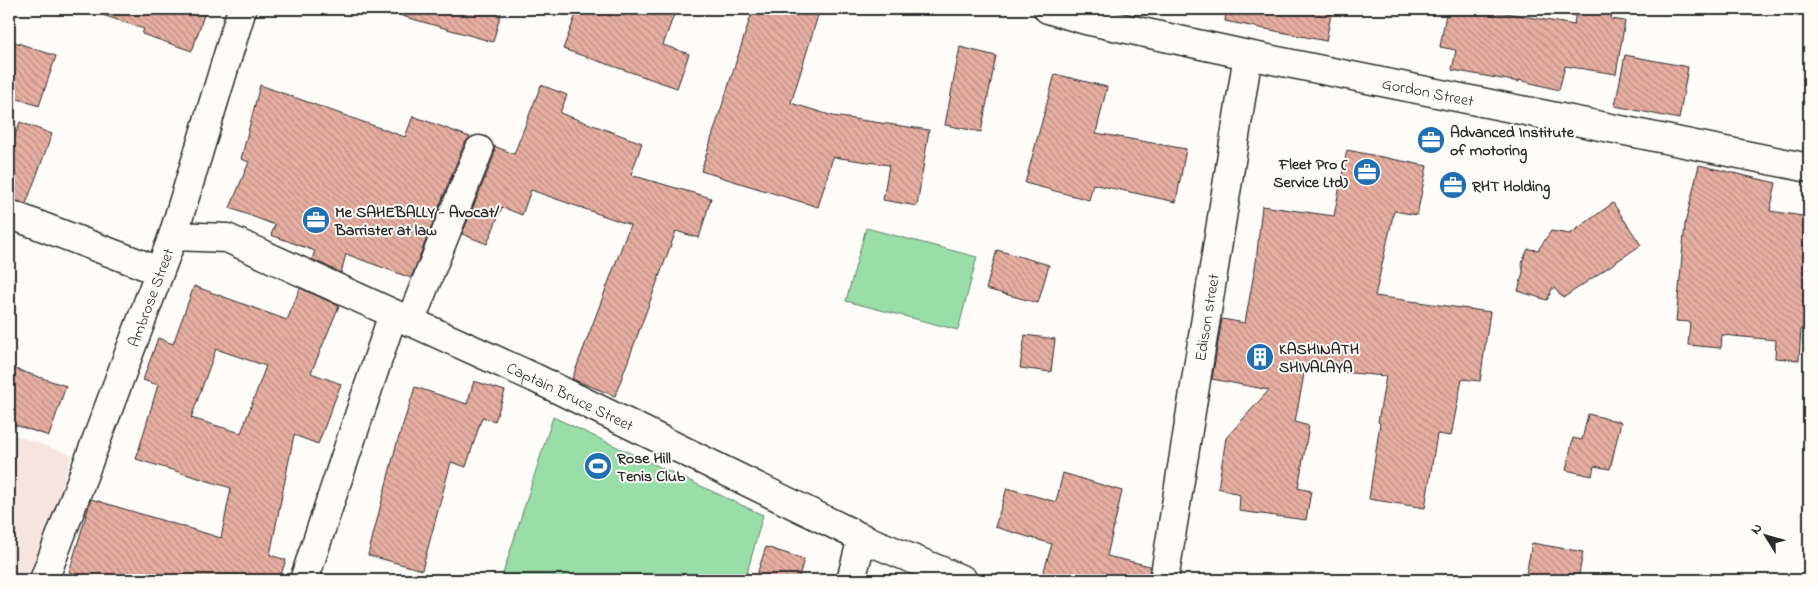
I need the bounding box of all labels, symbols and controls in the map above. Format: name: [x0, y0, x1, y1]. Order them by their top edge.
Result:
street label: Gordon Street: [1380, 72, 1476, 114]
place label: Advanced Institute of motoring: [1450, 121, 1575, 164]
office icon: Advanced Institute of motoring: [1416, 125, 1446, 155]
place label: Fleet Pro ( Service Ltd): [1273, 153, 1348, 195]
office icon: Fleet Pro ( Service Ltd): [1352, 157, 1382, 187]
office icon: RHT Holding: [1438, 170, 1468, 200]
place label: RHT Holding: [1471, 175, 1550, 200]
place label: Me SAHEBALLY - Avocat/ Barrister at law: [334, 201, 499, 243]
office icon: Me SAHEBALLY - Avocat/ Barrister at law: [301, 205, 331, 235]
street label: Ambrose Street: [122, 245, 182, 351]
street label: Edison street: [1189, 272, 1227, 363]
place label: KASHINATH SHIVALAYA: [1279, 338, 1359, 380]
building icon: KASHINATH SHIVALAYA: [1245, 342, 1275, 372]
street label: Captain Bruce Street: [502, 357, 638, 439]
place label: Rose Hill Tenis Club: [616, 447, 686, 489]
sports icon: Rose Hill Tenis Club: [583, 451, 613, 481]
north arrow: [1740, 512, 1790, 562]
text: N: [1746, 519, 1768, 539]

